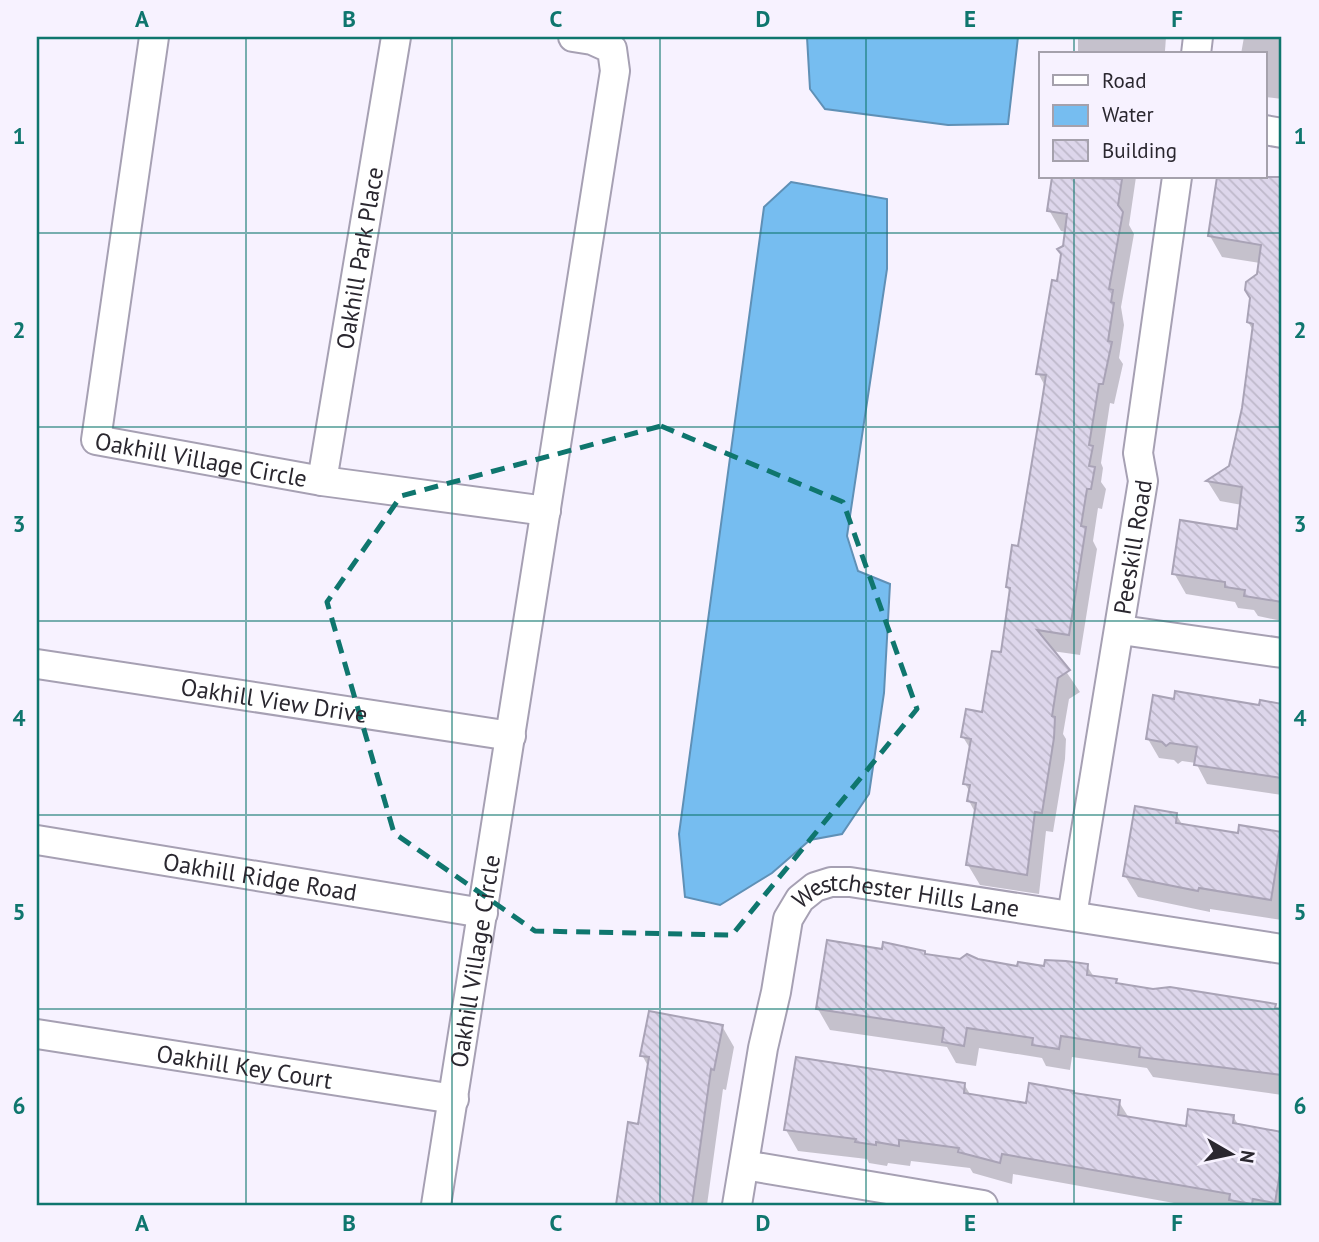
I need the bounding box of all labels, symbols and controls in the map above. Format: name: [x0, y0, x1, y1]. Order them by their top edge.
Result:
text: A: [135, 4, 149, 33]
text: B: [342, 4, 356, 33]
text: C: [550, 4, 563, 33]
text: D: [756, 4, 770, 33]
text: E: [964, 4, 976, 33]
text: F: [1171, 4, 1183, 33]
legend: [1039, 52, 1266, 178]
text: Road: [1102, 67, 1146, 94]
text: Water: [1102, 101, 1154, 128]
text: 1: [12, 121, 26, 150]
text: 1: [1293, 121, 1307, 150]
text: Building: [1102, 137, 1177, 164]
street label: Oakhill Park Place: [329, 165, 390, 352]
text: 2: [12, 315, 26, 344]
text: 2: [1293, 315, 1307, 344]
street label: Oakhill Village Circle: [93, 425, 310, 494]
street label: Peeskill Road: [1106, 477, 1159, 617]
text: 3: [12, 509, 26, 538]
text: 3: [1293, 509, 1307, 538]
street label: Oakhill View Drive: [179, 671, 370, 730]
text: 4: [12, 703, 26, 732]
text: 4: [1293, 703, 1307, 732]
street label: Oakhill Ridge Road: [161, 845, 359, 908]
street label: Oakhill Village Circle: [442, 852, 507, 1070]
street label: Westchester Hills Lane: [786, 867, 1022, 924]
text: 5: [12, 897, 26, 926]
text: 5: [1293, 897, 1307, 926]
street label: Oakhill Key Court: [154, 1037, 335, 1095]
text: 6: [12, 1091, 26, 1120]
text: 6: [1293, 1091, 1307, 1120]
north arrow: [1196, 1120, 1266, 1190]
text: N: [1235, 1149, 1261, 1165]
text: A: [135, 1208, 149, 1237]
text: B: [342, 1208, 356, 1237]
text: C: [550, 1208, 563, 1237]
text: D: [756, 1208, 770, 1237]
text: E: [964, 1208, 976, 1237]
text: F: [1171, 1208, 1183, 1237]

